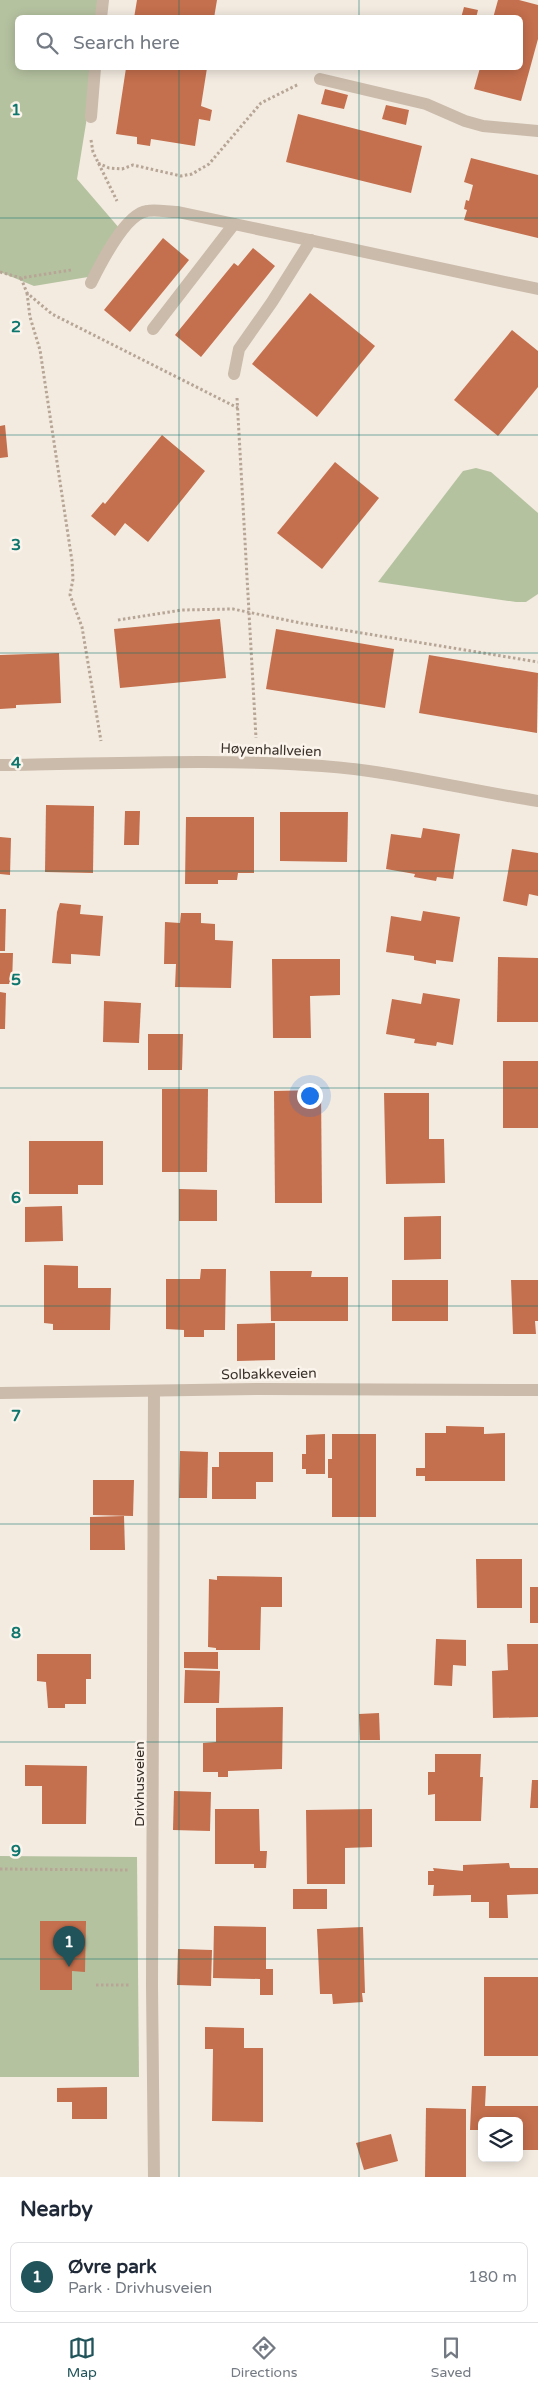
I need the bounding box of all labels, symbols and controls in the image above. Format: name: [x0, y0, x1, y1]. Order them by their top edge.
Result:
search box: [15, 15, 523, 70]
icon: search: [33, 29, 61, 57]
text: Search here: [73, 32, 180, 54]
text: 1: [11, 100, 21, 120]
text: 2: [11, 317, 21, 337]
text: 3: [11, 535, 21, 555]
street label: Høyenhallveien: [220, 740, 322, 760]
text: 4: [11, 753, 21, 773]
text: 5: [11, 970, 21, 990]
your location: [297, 1083, 323, 1109]
text: 6: [11, 1188, 21, 1208]
street label: Solbakkeveien: [221, 1365, 317, 1383]
text: 7: [11, 1406, 21, 1426]
text: 8: [11, 1623, 21, 1643]
street label: Drivhusveien: [131, 1741, 148, 1827]
text: 9: [11, 1841, 21, 1861]
pin: 1: [53, 1926, 85, 1967]
map controls: [478, 2117, 523, 2162]
button: layers: [478, 2117, 523, 2162]
text: Nearby: [20, 2197, 93, 2222]
text: Øvre park: [68, 2256, 156, 2278]
text: 1: [32, 2267, 42, 2287]
text: 180 m: [468, 2267, 517, 2287]
text: Park · Drivhusveien: [68, 2278, 212, 2298]
tab: Map: [67, 2334, 97, 2381]
tab: Directions: [230, 2334, 297, 2381]
tab: Saved: [431, 2334, 471, 2381]

